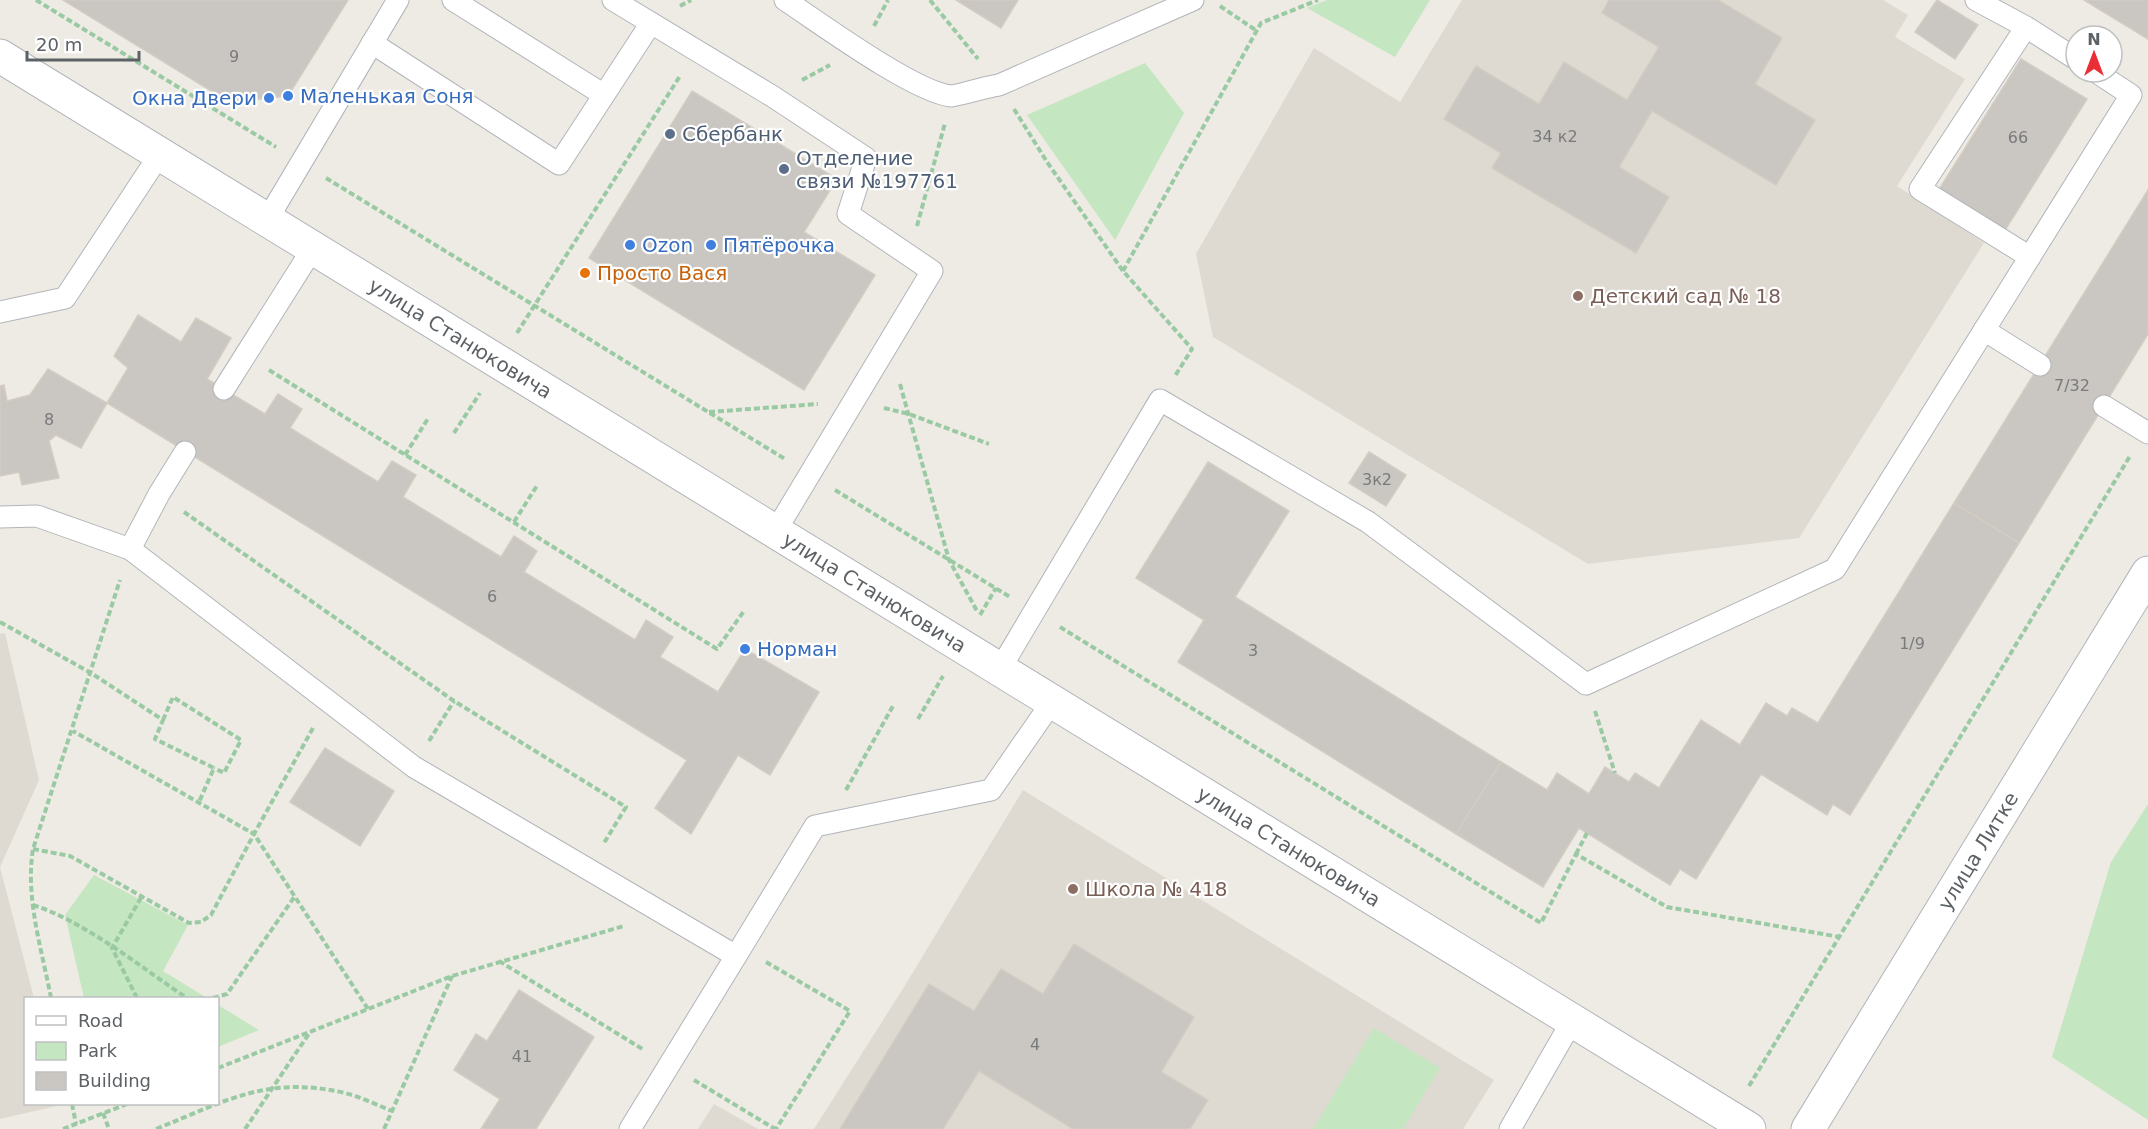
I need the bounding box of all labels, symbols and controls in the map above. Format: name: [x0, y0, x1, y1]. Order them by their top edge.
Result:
scale bar: [27, 24, 140, 62]
north arrow: [2064, 24, 2124, 84]
text: N: [2087, 30, 2101, 49]
text: 20 m: [36, 34, 82, 55]
house number: 9: [229, 47, 239, 66]
place label: Маленькая Соня: [300, 84, 474, 108]
place label: Окна Двери: [132, 86, 257, 110]
marker: Маленькая Соня: [281, 89, 295, 103]
marker: Окна Двери: [262, 91, 276, 105]
place label: Сбербанк: [682, 122, 783, 146]
marker: Сбербанк: [663, 127, 677, 141]
house number: 34 к2: [1532, 127, 1578, 146]
house number: 66: [2008, 128, 2028, 147]
place label: Отделение связи №197761: [796, 146, 958, 193]
marker: Отделение связи №197761: [777, 162, 791, 176]
place label: Ozon: [642, 233, 693, 257]
place label: Пятёрочка: [723, 233, 835, 257]
marker: Ozon: [623, 238, 637, 252]
marker: Пятёрочка: [704, 238, 718, 252]
place label: Просто Вася: [597, 261, 727, 285]
marker: Просто Вася: [578, 266, 592, 280]
street label: улица Станюковича: [364, 273, 556, 404]
place label: Детский сад № 18: [1590, 284, 1781, 308]
marker: Детский сад № 18: [1571, 289, 1585, 303]
house number: 7/32: [2054, 376, 2090, 395]
house number: 8: [44, 410, 54, 429]
house number: 3к2: [1362, 470, 1392, 489]
street label: улица Станюковича: [778, 527, 971, 658]
house number: 6: [487, 587, 497, 606]
house number: 1/9: [1899, 634, 1925, 653]
place label: Норман: [757, 637, 837, 661]
house number: 3: [1248, 641, 1258, 660]
marker: Норман: [738, 642, 752, 656]
street label: улица Станюковича: [1193, 781, 1385, 912]
street label: улица Литке: [1933, 787, 2023, 914]
place label: Школа № 418: [1085, 877, 1227, 901]
marker: Школа № 418: [1066, 882, 1080, 896]
legend: [24, 997, 219, 1105]
text: Road: [78, 1010, 123, 1031]
house number: 4: [1030, 1035, 1040, 1054]
text: Park: [78, 1040, 117, 1061]
house number: 41: [512, 1047, 532, 1066]
text: Building: [78, 1070, 151, 1091]

